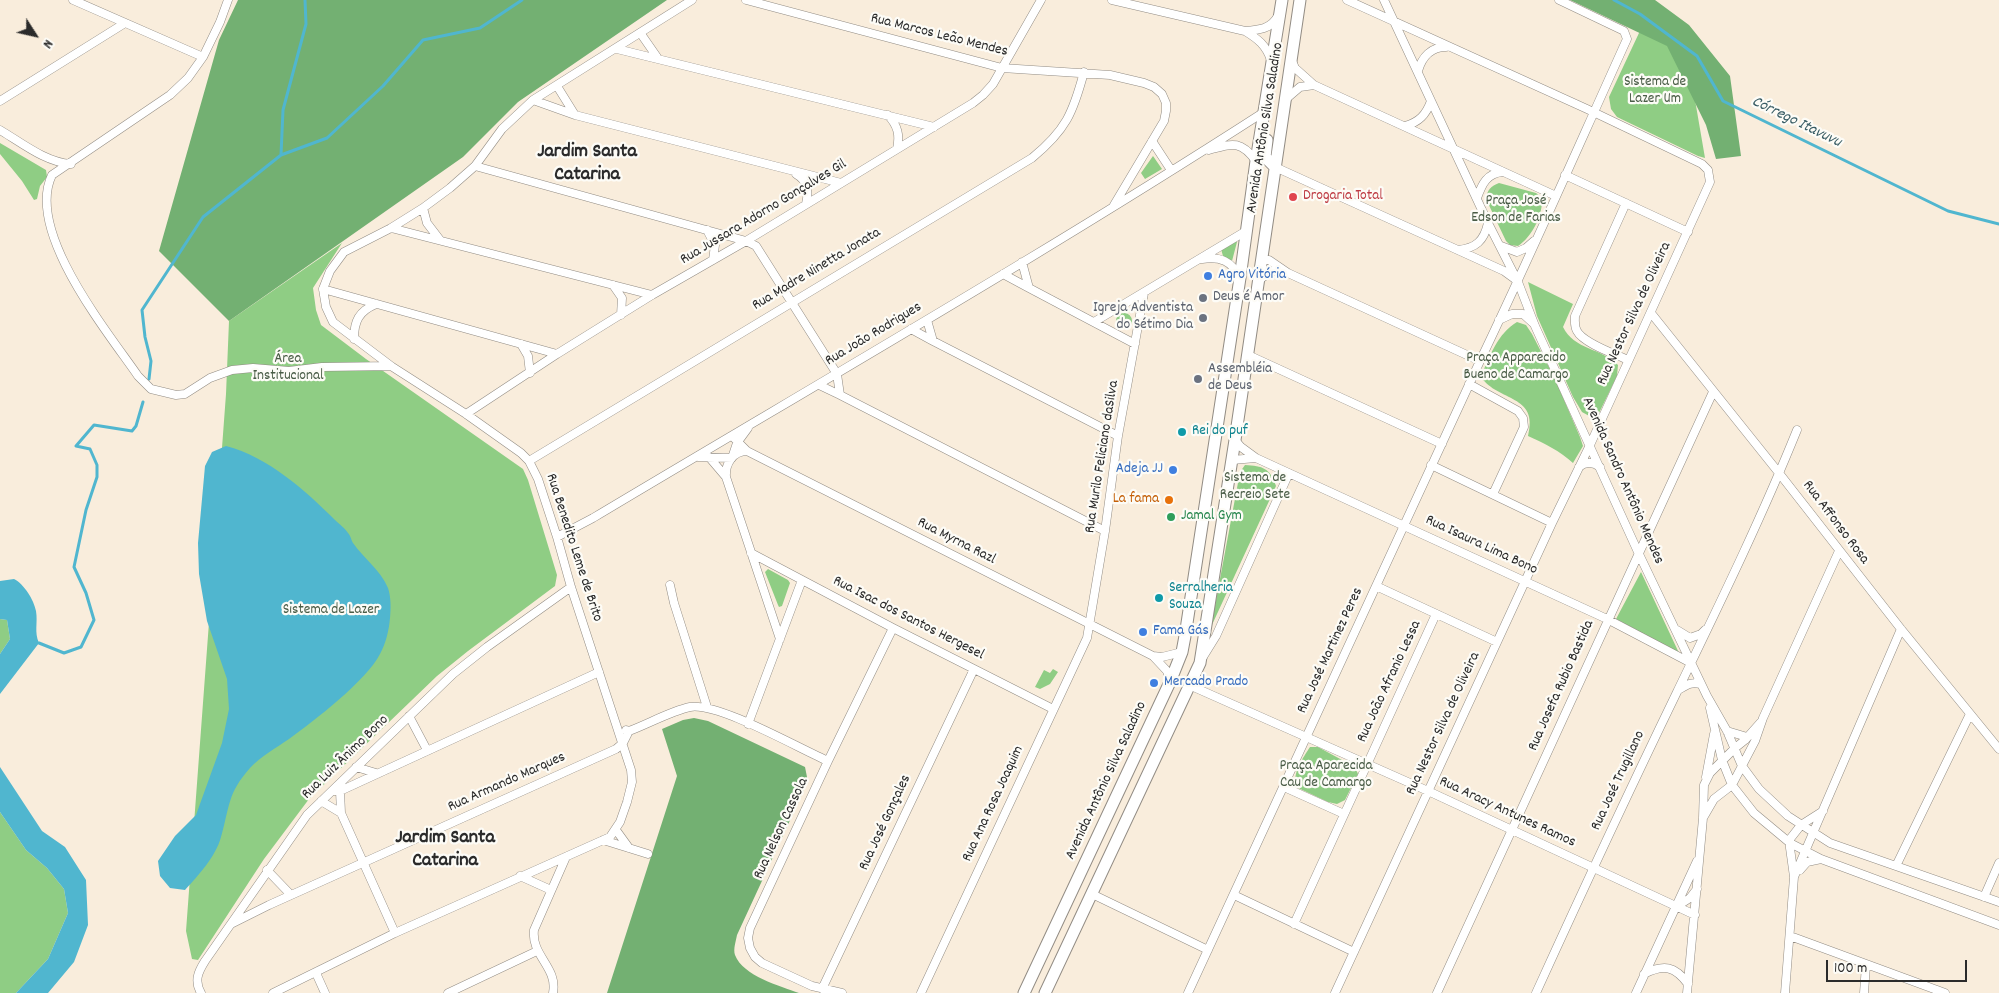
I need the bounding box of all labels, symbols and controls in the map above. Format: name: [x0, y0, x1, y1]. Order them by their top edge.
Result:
north arrow: [10, 10, 60, 60]
street label: Rua Marcos Leão Mendes: [869, 10, 1009, 62]
text: N: [37, 35, 57, 52]
street label: Avenida Antônio Silva Saladino: [1244, 41, 1288, 215]
park label: Sistema de Lazer Um: [1624, 74, 1686, 109]
water label: Córrego Itavuvu: [1748, 93, 1844, 153]
district label: Jardim Santa Catarina: [537, 141, 637, 188]
street label: Rua Jussara Adorno Gonçalves Gil: [678, 156, 850, 270]
place label: Drogaria Total: [1303, 188, 1383, 206]
marker: Drogaria Total: [1287, 191, 1299, 203]
park label: Praça José Edson de Farias: [1471, 193, 1561, 228]
street label: Rua Madre Ninetta Jonata: [750, 225, 884, 315]
street label: Rua Nestor Silva de Oliveira: [1594, 240, 1676, 388]
place label: Agro Vitória: [1218, 267, 1286, 285]
marker: Agro Vitória: [1202, 270, 1214, 282]
place label: Deus é Amor: [1213, 289, 1284, 307]
marker: Deus é Amor: [1197, 292, 1209, 304]
street label: Rua João Rodrigues: [823, 299, 925, 371]
place label: Igreja Adventista do Sétimo Dia: [1093, 300, 1193, 335]
marker: Igreja Adventista do Sétimo Dia: [1197, 312, 1209, 324]
park label: Praça Apparecido Bueno de Camargo: [1464, 350, 1568, 385]
park label: Área Institucional: [252, 351, 324, 386]
place label: Assembléia de Deus: [1208, 361, 1272, 396]
marker: Assembléia de Deus: [1192, 373, 1204, 385]
street label: Rua Murilo Feliciano daSilva: [1082, 379, 1124, 535]
street label: Avenida Sandro Antônio Mendes: [1577, 395, 1667, 567]
place label: Rei do puf: [1192, 423, 1248, 441]
marker: Rei do puf: [1176, 426, 1188, 438]
place label: Adeja JJ: [1116, 461, 1163, 479]
marker: Adeja JJ: [1167, 464, 1179, 476]
park label: Sistema de Recreio Sete: [1220, 470, 1290, 505]
street label: Rua Benedito Leme de Brito: [541, 472, 605, 624]
street label: Rua Affonso Rosa: [1798, 478, 1872, 568]
place label: La fama: [1113, 491, 1159, 509]
marker: La fama: [1163, 494, 1175, 506]
place label: Jamal Gym: [1181, 508, 1242, 526]
marker: Jamal Gym: [1165, 511, 1177, 523]
street label: Rua Isaura Lima Bono: [1422, 512, 1540, 580]
street label: Rua Myrna Razl: [914, 515, 998, 569]
street label: Rua Isac dos Santos Hergesel: [829, 573, 987, 665]
place label: Serralheria Souza: [1169, 580, 1233, 615]
street label: Rua José Martinez Peres: [1294, 585, 1368, 717]
marker: Serralheria Souza: [1153, 592, 1165, 604]
park label: Sistema de Lazer: [283, 602, 379, 620]
street label: Rua João Afranio Lessa: [1354, 618, 1426, 746]
street label: Rua Josefa Rubio Bastida: [1525, 618, 1599, 754]
place label: Fama Gás: [1153, 623, 1209, 641]
marker: Fama Gás: [1137, 626, 1149, 638]
street label: Rua Nestor Silva de Oliveira: [1403, 650, 1485, 798]
place label: Mercado Prado: [1164, 674, 1248, 692]
marker: Mercado Prado: [1148, 677, 1160, 689]
street label: Avenida Antônio Silva Saladino: [1062, 699, 1152, 863]
street label: Rua Luiz Ânimo Bono: [299, 712, 393, 804]
street label: Rua José Trugillano: [1588, 728, 1650, 834]
street label: Rua Ana Rosa Joaquim: [959, 743, 1029, 865]
street label: Rua Armando Marques: [445, 749, 569, 817]
park label: Praça Aparecida Cau de Camargo: [1279, 758, 1373, 793]
street label: Rua José Gonçales: [856, 772, 916, 874]
street label: Rua Aracy Antunes Ramos: [1436, 773, 1578, 853]
street label: Rua Nelson Cassola: [751, 776, 813, 882]
district label: Jardim Santa Catarina: [395, 827, 495, 874]
scale bar: [1829, 950, 1970, 982]
text: 100 m: [1834, 958, 1867, 980]

